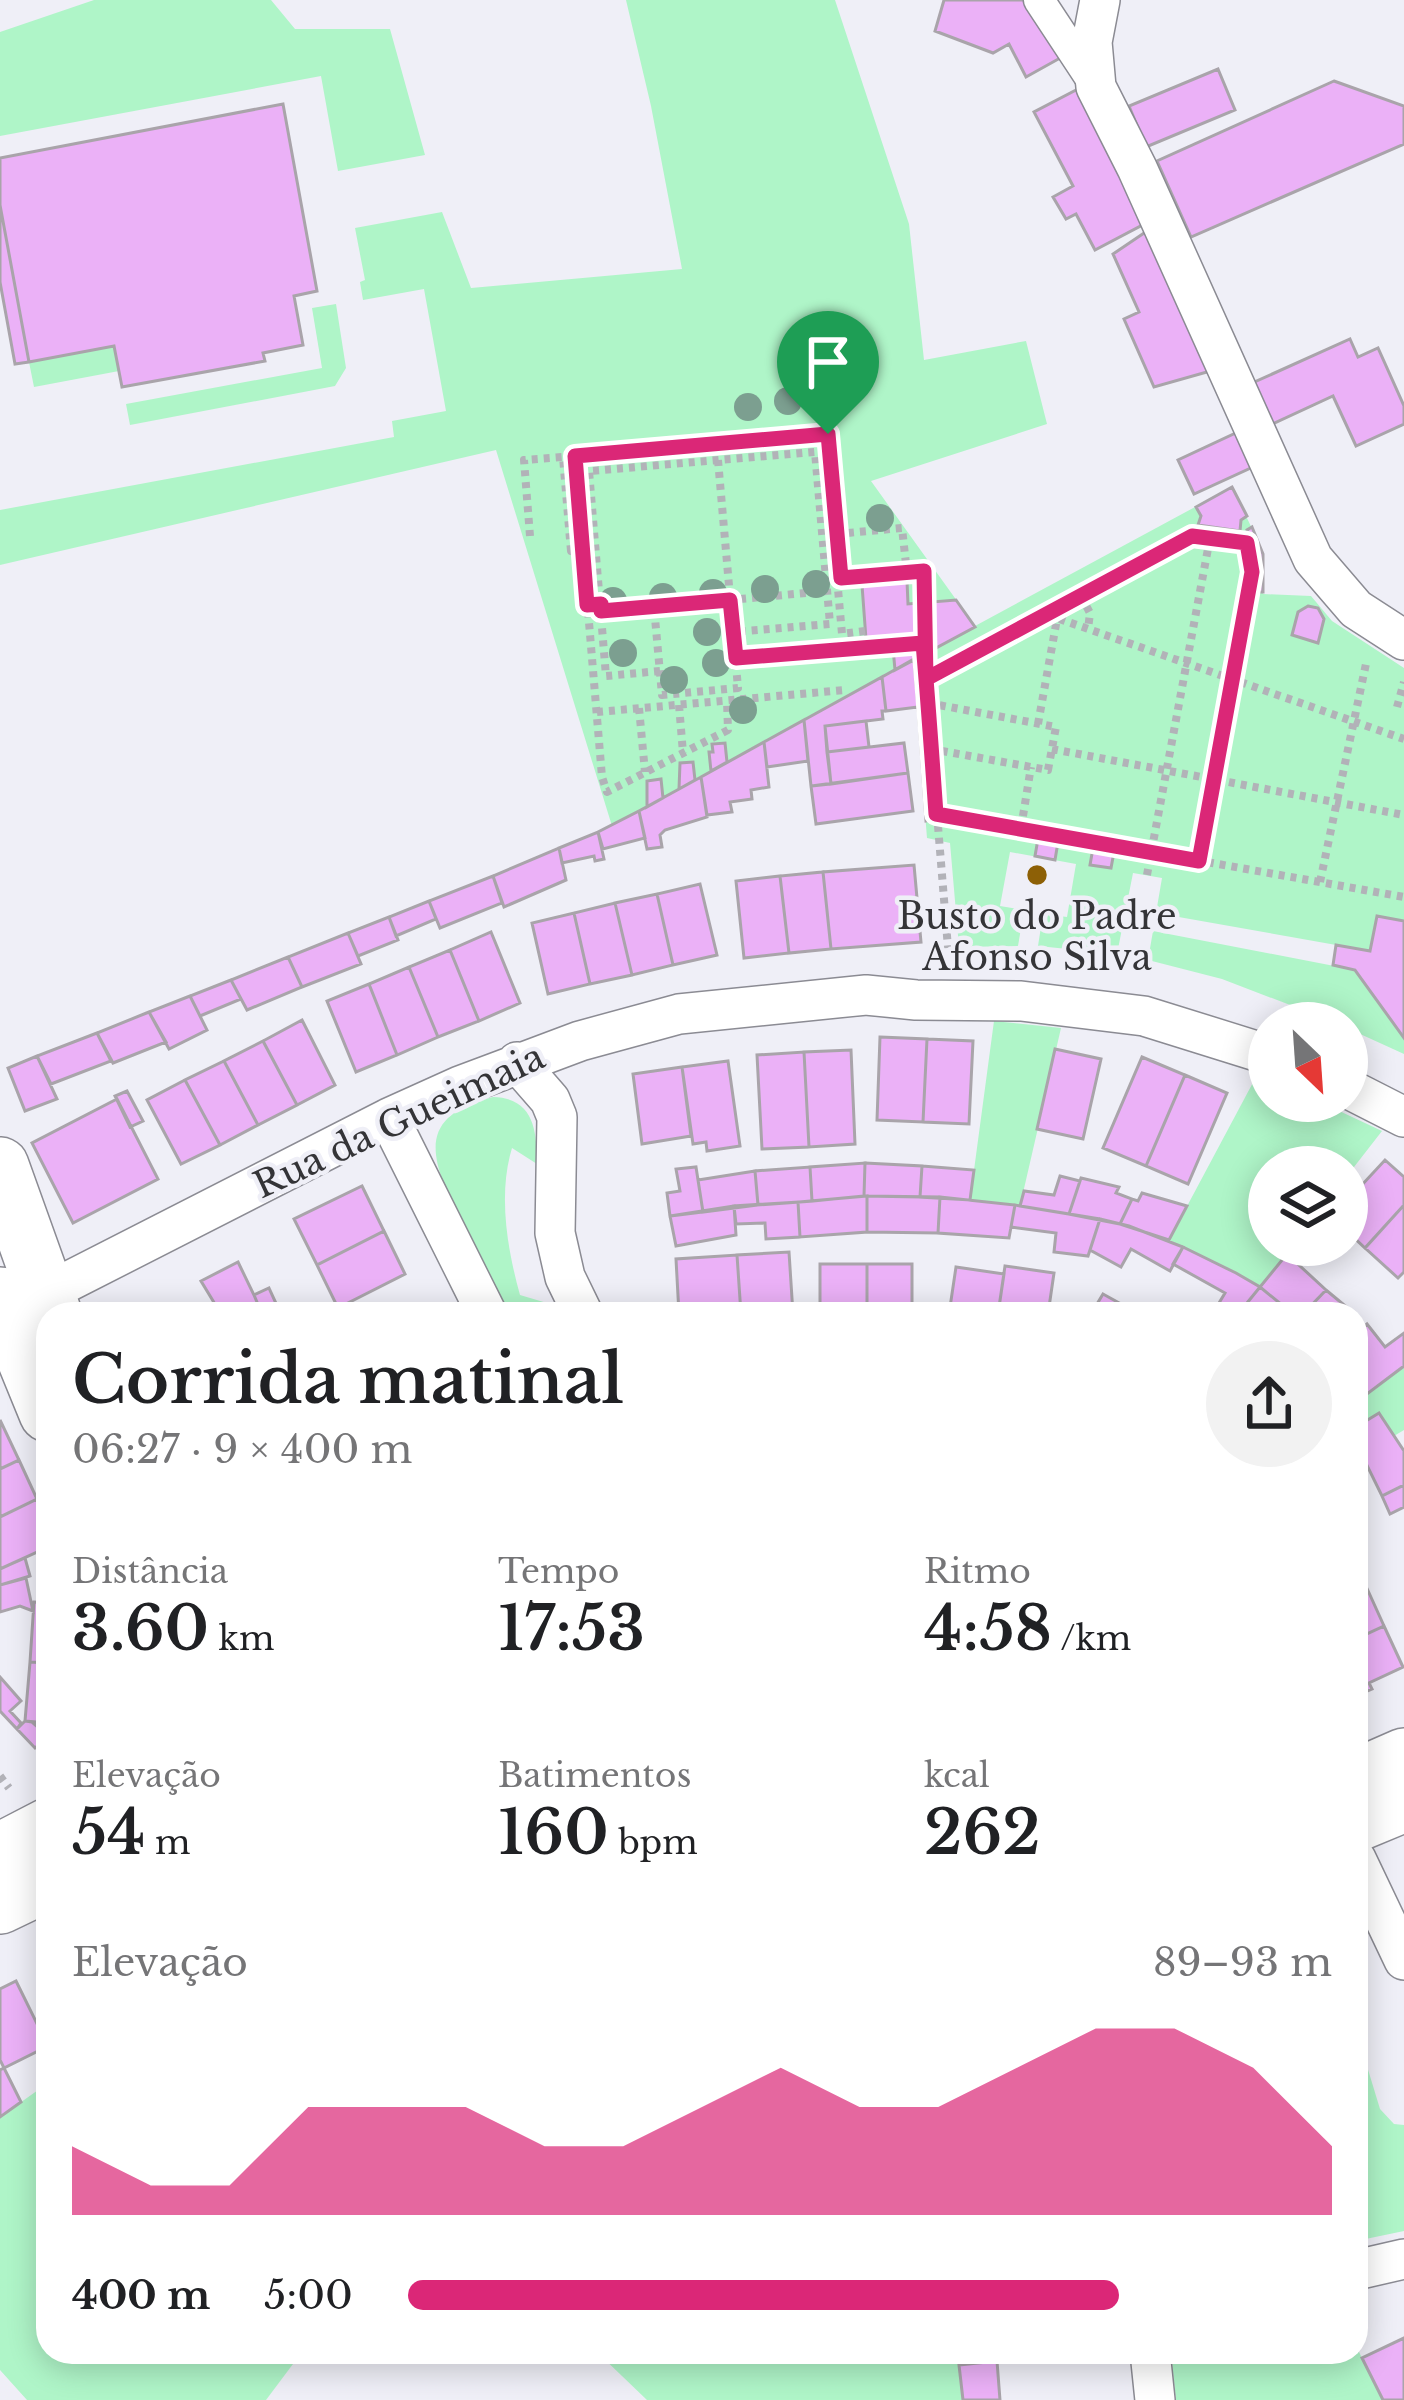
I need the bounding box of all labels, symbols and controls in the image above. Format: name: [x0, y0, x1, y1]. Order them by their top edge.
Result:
pin: [777, 311, 879, 434]
icon: arrive: [795, 329, 861, 395]
marker: Busto do Padre Afonso Silva: [1024, 862, 1050, 888]
place label: Busto do Padre Afonso Silva: [897, 894, 1177, 980]
north arrow: [1248, 1002, 1368, 1122]
map controls: [1248, 1002, 1368, 1266]
street label: Rua da Gueimaia: [246, 1034, 552, 1208]
button: layers: [1248, 1146, 1368, 1266]
text: Corrida matinal: [72, 1339, 624, 1421]
button: share: [1206, 1341, 1332, 1467]
text: 06:27 · 9 × 400 m: [72, 1425, 412, 1474]
text: Distância: [72, 1551, 228, 1592]
text: Tempo: [498, 1551, 619, 1592]
text: Ritmo: [924, 1551, 1031, 1592]
text: 3.60: [72, 1592, 209, 1666]
text: 17:53: [498, 1592, 645, 1666]
text: 4:58: [924, 1592, 1052, 1666]
text: km: [209, 1618, 274, 1659]
text: /km: [1052, 1618, 1131, 1659]
text: Elevação: [72, 1755, 221, 1796]
text: Batimentos: [498, 1755, 691, 1796]
text: kcal: [924, 1755, 990, 1796]
text: 54: [72, 1796, 146, 1870]
text: 160: [498, 1796, 609, 1870]
text: 262: [924, 1796, 1041, 1870]
text: m: [146, 1822, 190, 1863]
text: bpm: [609, 1822, 698, 1863]
text: Elevação: [72, 1938, 248, 1987]
text: 89–93 m: [1153, 1938, 1332, 1987]
text: 400 m: [72, 2271, 210, 2320]
text: 5:00: [264, 2271, 353, 2320]

